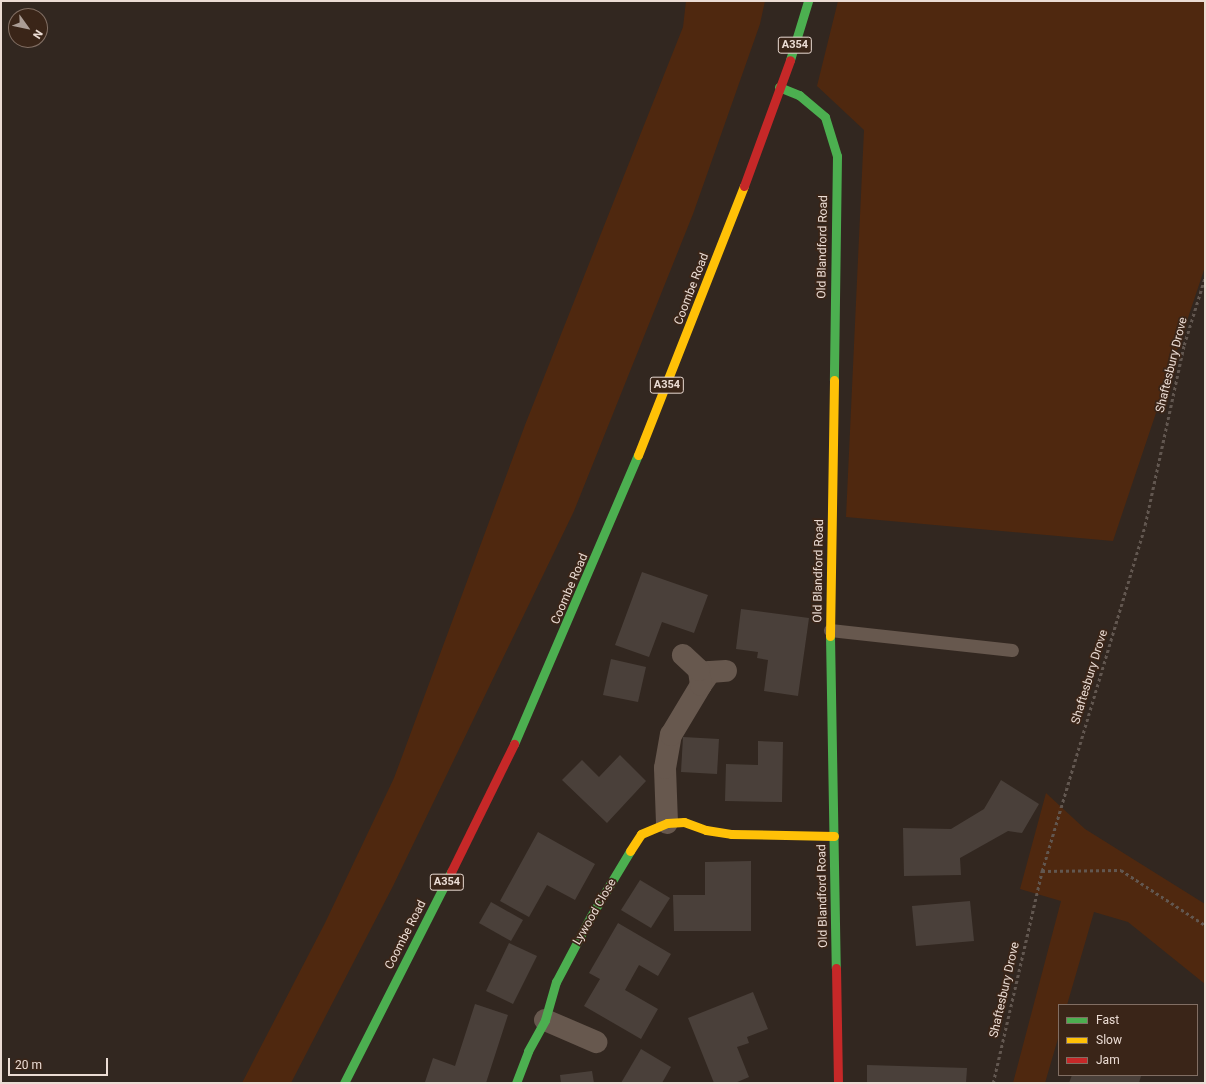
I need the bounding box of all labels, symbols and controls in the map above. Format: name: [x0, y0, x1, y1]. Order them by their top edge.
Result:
north arrow: [8, 8, 48, 48]
text: N: [30, 27, 45, 41]
road number: A354: [777, 36, 813, 54]
street label: Old Blandford Road: [815, 195, 831, 299]
street label: Coombe Road: [672, 251, 712, 327]
street label: Shaftesbury Drove: [1153, 316, 1191, 414]
road number: A354: [649, 376, 685, 394]
street label: Old Blandford Road: [811, 519, 827, 623]
street label: Coombe Road: [549, 551, 591, 627]
street label: Shaftesbury Drove: [1069, 628, 1111, 726]
street label: Old Blandford Road: [815, 844, 831, 948]
road number: A354: [429, 873, 465, 891]
street label: Lywood Close: [570, 876, 620, 948]
street label: Coombe Road: [382, 898, 430, 972]
street label: Shaftesbury Drove: [987, 941, 1023, 1039]
legend: [1058, 1004, 1198, 1076]
text: Fast: [1096, 1013, 1119, 1027]
text: Slow: [1096, 1033, 1122, 1047]
scale bar: [10, 1050, 110, 1076]
text: Jam: [1096, 1053, 1120, 1067]
text: 20 m: [15, 1058, 42, 1072]

